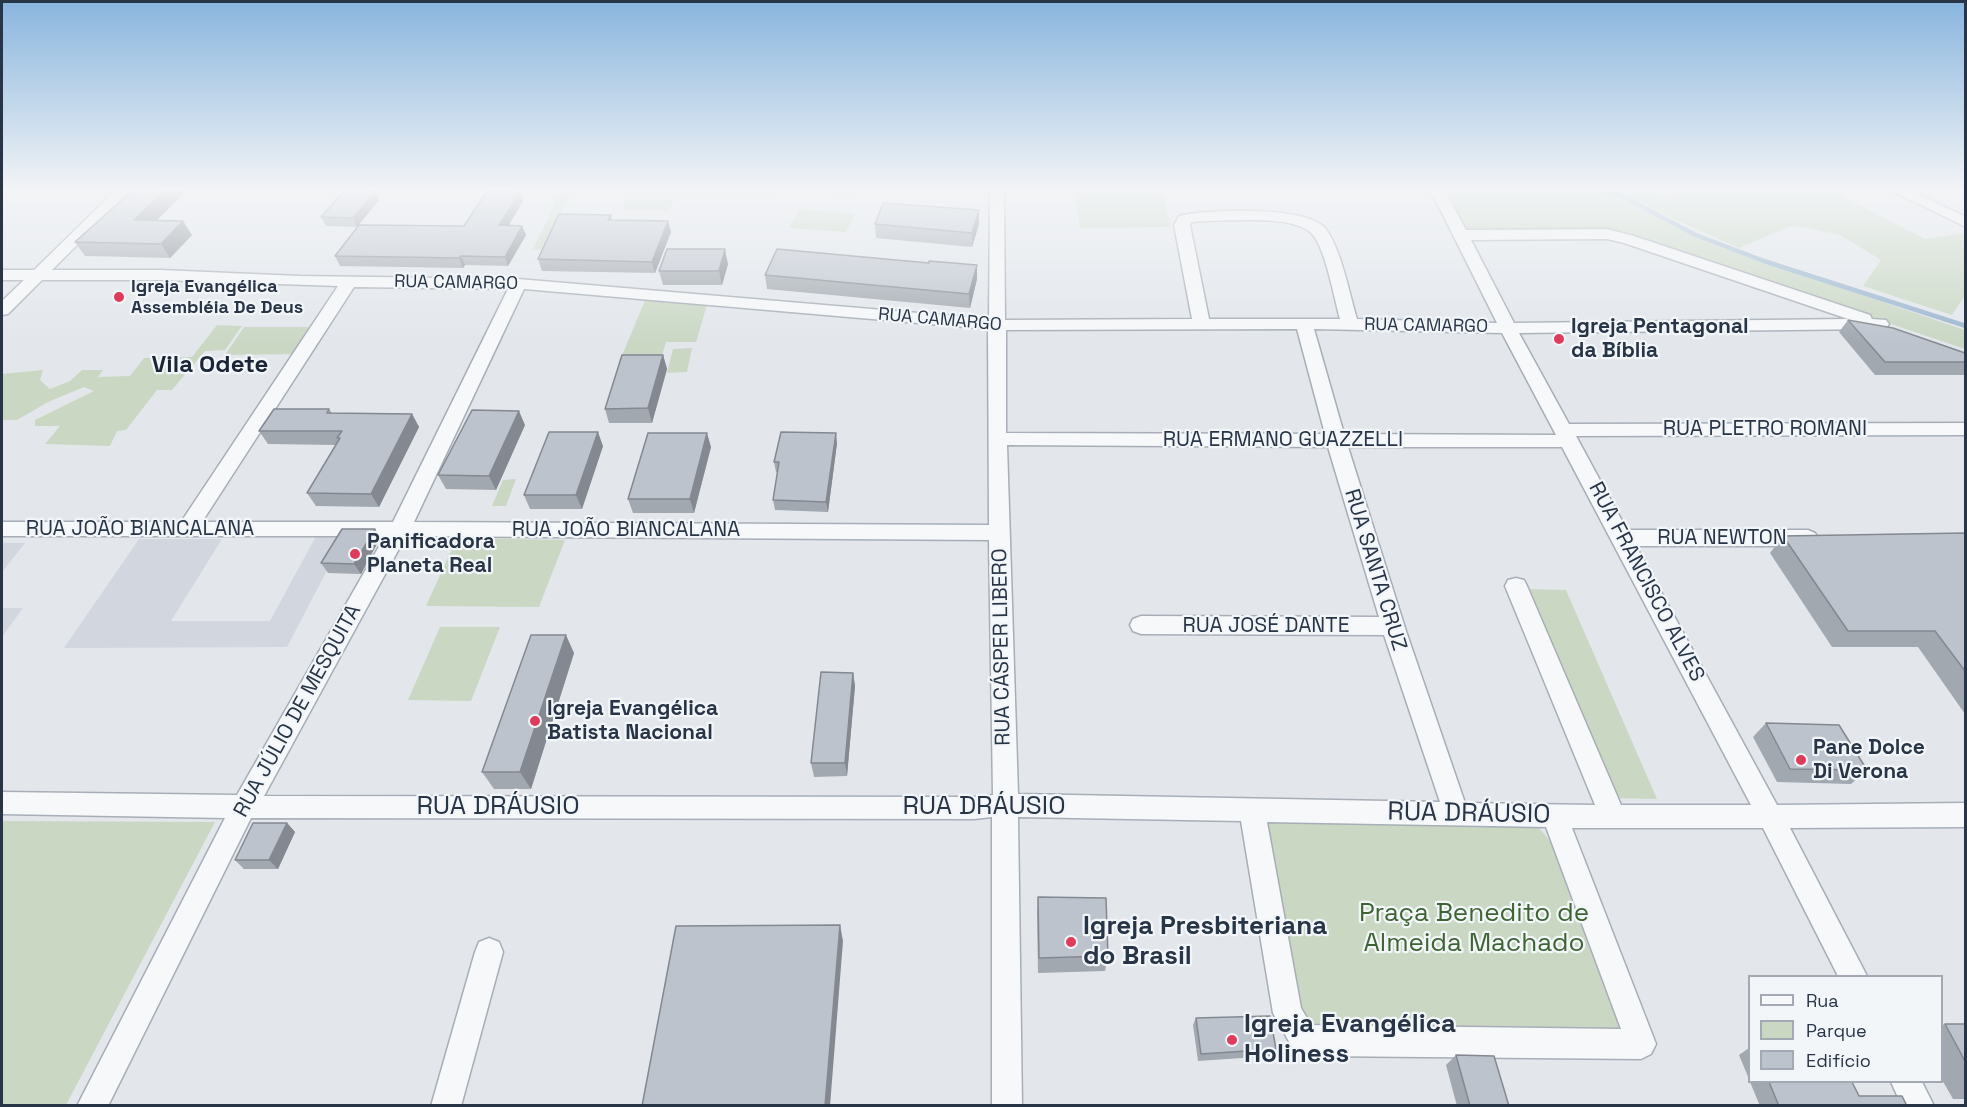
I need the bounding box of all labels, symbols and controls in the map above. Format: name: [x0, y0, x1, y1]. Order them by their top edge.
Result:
street label: RUA CAMARGO: [394, 271, 518, 295]
place label: Igreja Evangélica Assembléia De Deus: [131, 276, 303, 318]
marker: Igreja Evangélica Assembléia De Deus: [112, 290, 126, 304]
street label: RUA CAMARGO: [877, 304, 1003, 336]
street label: RUA CAMARGO: [1364, 314, 1488, 338]
place label: Igreja Pentagonal da Bíblia: [1571, 314, 1749, 364]
marker: Igreja Pentagonal da Bíblia: [1552, 332, 1566, 346]
district label: Vila Odete: [152, 351, 268, 379]
street label: RUA PLETRO ROMANI: [1663, 416, 1867, 442]
street label: RUA ERMANO GUAZZELLI: [1163, 427, 1403, 453]
street label: RUA FRANCISCO ALVES: [1583, 478, 1709, 686]
street label: RUA SANTA CRUZ: [1338, 486, 1412, 654]
street label: RUA JOÃO BIANCALANA: [26, 516, 254, 542]
street label: RUA JOÃO BIANCALANA: [512, 517, 740, 543]
street label: RUA NEWTON: [1657, 525, 1787, 551]
place label: Panificadora Planeta Real: [367, 529, 495, 579]
marker: Panificadora Planeta Real: [348, 547, 362, 561]
street label: RUA CÁSPER LIBERO: [988, 548, 1016, 746]
street label: RUA JÚLIO DE MESQUITA: [229, 600, 367, 822]
street label: RUA JOSÉ DANTE: [1183, 613, 1349, 639]
place label: Igreja Evangélica Batista Nacional: [547, 696, 718, 746]
marker: Igreja Evangélica Batista Nacional: [528, 714, 542, 728]
place label: Pane Dolce Di Verona: [1813, 735, 1925, 785]
marker: Pane Dolce Di Verona: [1794, 753, 1808, 767]
street label: RUA DRÁUSIO: [416, 791, 580, 823]
street label: RUA DRÁUSIO: [902, 791, 1066, 823]
street label: RUA DRÁUSIO: [1387, 797, 1551, 831]
park label: Praça Benedito de Almeida Machado: [1359, 898, 1589, 960]
place label: Igreja Presbiteriana do Brasil: [1083, 911, 1327, 972]
marker: Igreja Presbiteriana do Brasil: [1064, 935, 1078, 949]
legend: [1748, 975, 1943, 1083]
text: Rua: [1806, 989, 1839, 1012]
place label: Igreja Evangélica Holiness: [1244, 1009, 1456, 1070]
text: Parque: [1806, 1019, 1867, 1042]
marker: Igreja Evangélica Holiness: [1225, 1033, 1239, 1047]
text: Edifício: [1806, 1049, 1871, 1072]

